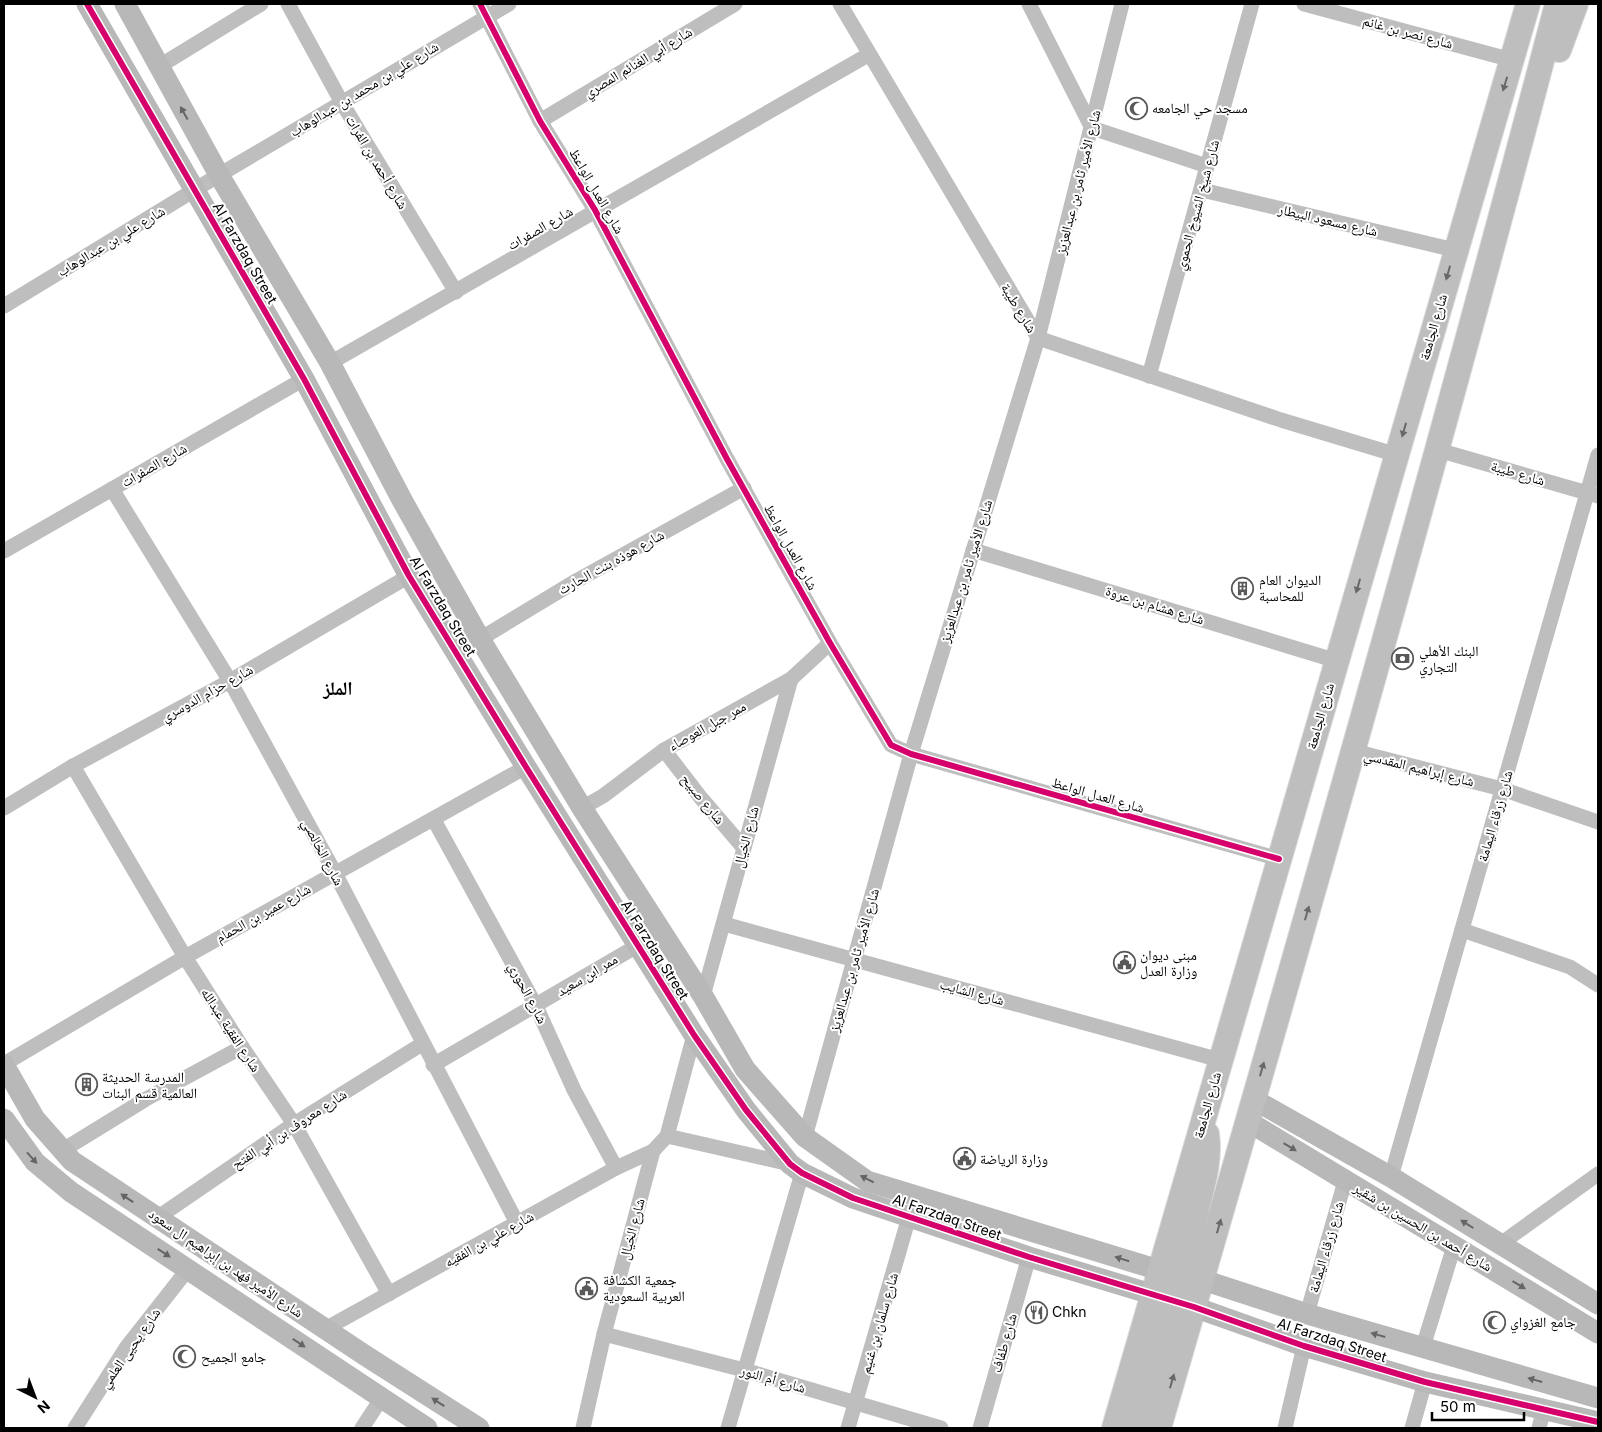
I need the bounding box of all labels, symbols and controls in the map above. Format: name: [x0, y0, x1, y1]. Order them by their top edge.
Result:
street label: شارع نصر بن غانم: [1361, 11, 1455, 54]
street label: شارع أبي الغنائم المصري: [580, 22, 697, 104]
street label: شارع علي بن محمد بن عبدالوهاب: [286, 37, 443, 143]
one-way arrow: [1500, 77, 1508, 92]
mosque icon: مسجد حي الجامعه: [1124, 96, 1148, 120]
place label: مسجد حي الجامعه: [1152, 99, 1248, 120]
one-way arrow: [180, 106, 189, 119]
street label: شارع الأمير ثامر بن عبدالعزيز: [1051, 108, 1106, 257]
street label: شارع أحمد بن الفرات: [341, 112, 412, 213]
street label: شارع شيخ الشيوخ الحموي: [1171, 138, 1226, 273]
street label: شارع العدل الواعظ: [564, 145, 629, 237]
street label: Al Farzdaq Street: [210, 199, 282, 307]
street label: شارع مسعود البيطار: [1275, 200, 1379, 241]
street label: شارع علي بن عبدالوهاب: [54, 202, 170, 283]
street label: شارع الصفرات: [504, 202, 577, 255]
one-way arrow: [1444, 266, 1452, 281]
street label: شارع طيبة: [996, 280, 1041, 337]
street label: شارع الجامعة: [1415, 292, 1452, 363]
one-way arrow: [1399, 422, 1407, 437]
street label: شارع الصفرات: [118, 439, 191, 492]
street label: شارع طيبة: [1489, 457, 1547, 490]
street label: شارع الأمير ثامر بن عبدالعزيز: [935, 497, 997, 646]
street label: شارع العدل الواعظ: [759, 501, 822, 594]
street label: شارع هوذه بنت الحارث: [555, 525, 668, 599]
street label: Al Farzdaq Street: [407, 552, 480, 659]
place label: الديوان العام للمحاسبة: [1259, 571, 1321, 604]
building icon: الديوان العام للمحاسبة: [1231, 576, 1255, 600]
one-way arrow: [1354, 578, 1362, 593]
street label: شارع هشام بن عروة: [1103, 581, 1207, 630]
place label: البنك الأهلي التجاري: [1419, 642, 1478, 679]
bank icon: البنك الأهلي التجاري: [1391, 647, 1415, 671]
street label: شارع حزام الدوسري: [158, 660, 257, 728]
district label: الملز: [322, 677, 353, 700]
street label: شارع الجامعة: [1302, 681, 1339, 752]
street label: ممر جبل العوصاء: [665, 697, 749, 755]
street label: شارع إبراهيم المقدسي: [1361, 746, 1476, 793]
street label: شارع زرقاء اليمامة: [1473, 768, 1518, 864]
street label: شارع صبيح: [676, 770, 729, 829]
street label: شارع العدل الواعظ: [1049, 773, 1146, 818]
street label: شارع الخيال: [729, 804, 764, 870]
street label: شارع الخالصي: [296, 815, 348, 890]
street label: شارع عمير بن الحمام: [212, 879, 314, 947]
street label: شارع الأمير ثامر بن عبدالعزيز: [825, 886, 884, 1035]
street label: Al Farzdaq Street: [618, 897, 693, 1003]
one-way arrow: [1304, 906, 1312, 921]
place label: مبنى ديوان وزارة العدل: [1140, 946, 1197, 980]
street label: ممر ابن سعيد: [553, 950, 621, 1000]
public building icon: مبنى ديوان وزارة العدل: [1112, 951, 1136, 975]
street label: شارع الحوري: [502, 959, 552, 1028]
street label: شارع الشايب: [938, 975, 1006, 1010]
street label: شارع الفقية عبدالله: [196, 984, 265, 1076]
one-way arrow: [1258, 1062, 1266, 1077]
place label: المدرسة الحديثة العالمية قسم البنات: [102, 1068, 197, 1103]
street label: شارع الجامعة: [1189, 1070, 1226, 1141]
building icon: المدرسة الحديثة العالمية قسم البنات: [74, 1073, 98, 1097]
street label: شارع معروف بن أبي الفتح: [228, 1085, 351, 1175]
one-way arrow: [1284, 1142, 1297, 1152]
public building icon: وزارة الرياضة: [952, 1147, 976, 1171]
place label: وزارة الرياضة: [980, 1150, 1048, 1168]
one-way arrow: [27, 1152, 38, 1165]
one-way arrow: [860, 1175, 874, 1183]
street label: شارع أحمد بن الحسين بن شقير: [1349, 1178, 1496, 1276]
street label: Al Farzdaq Street: [890, 1190, 1004, 1243]
one-way arrow: [120, 1193, 134, 1202]
street label: شارع الخيال: [615, 1196, 650, 1262]
street label: شارع زرقاء اليمامة: [1304, 1199, 1349, 1295]
street label: شارع الأمير فهد بن إبراهيم ال سعود: [145, 1205, 307, 1322]
street label: شارع علي بن الفقيه: [441, 1207, 538, 1273]
one-way arrow: [1215, 1218, 1223, 1233]
one-way arrow: [1460, 1220, 1473, 1229]
one-way arrow: [157, 1249, 170, 1258]
one-way arrow: [1114, 1254, 1129, 1262]
street label: شارع سلمان بن غنيم: [856, 1270, 903, 1376]
place label: جمعية الكشافة العربية السعودية: [603, 1271, 685, 1305]
public building icon: جمعية الكشافة العربية السعودية: [575, 1276, 599, 1300]
one-way arrow: [1513, 1281, 1526, 1290]
restaurant icon: Chkn: [1024, 1300, 1048, 1324]
place label: Chkn: [1052, 1303, 1086, 1320]
street label: شارع يحيى العلمي: [96, 1304, 166, 1393]
mosque icon: جامع الغزواي: [1482, 1310, 1506, 1334]
street label: شارع طفاف: [987, 1311, 1022, 1375]
place label: جامع الغزواي: [1510, 1313, 1576, 1334]
street label: Al Farzdaq Street: [1275, 1314, 1389, 1365]
one-way arrow: [1371, 1330, 1386, 1338]
one-way arrow: [292, 1338, 306, 1348]
mosque icon: جامع الجميح: [173, 1345, 197, 1369]
place label: جامع الجميح: [201, 1348, 266, 1367]
street label: شارع أم النور: [737, 1361, 808, 1398]
north arrow: [10, 1372, 60, 1422]
one-way arrow: [1169, 1374, 1177, 1389]
one-way arrow: [1527, 1375, 1542, 1383]
scale bar: [1432, 1390, 1524, 1422]
text: N: [34, 1397, 54, 1417]
one-way arrow: [432, 1397, 445, 1407]
text: 50 m: [1440, 1397, 1476, 1416]

